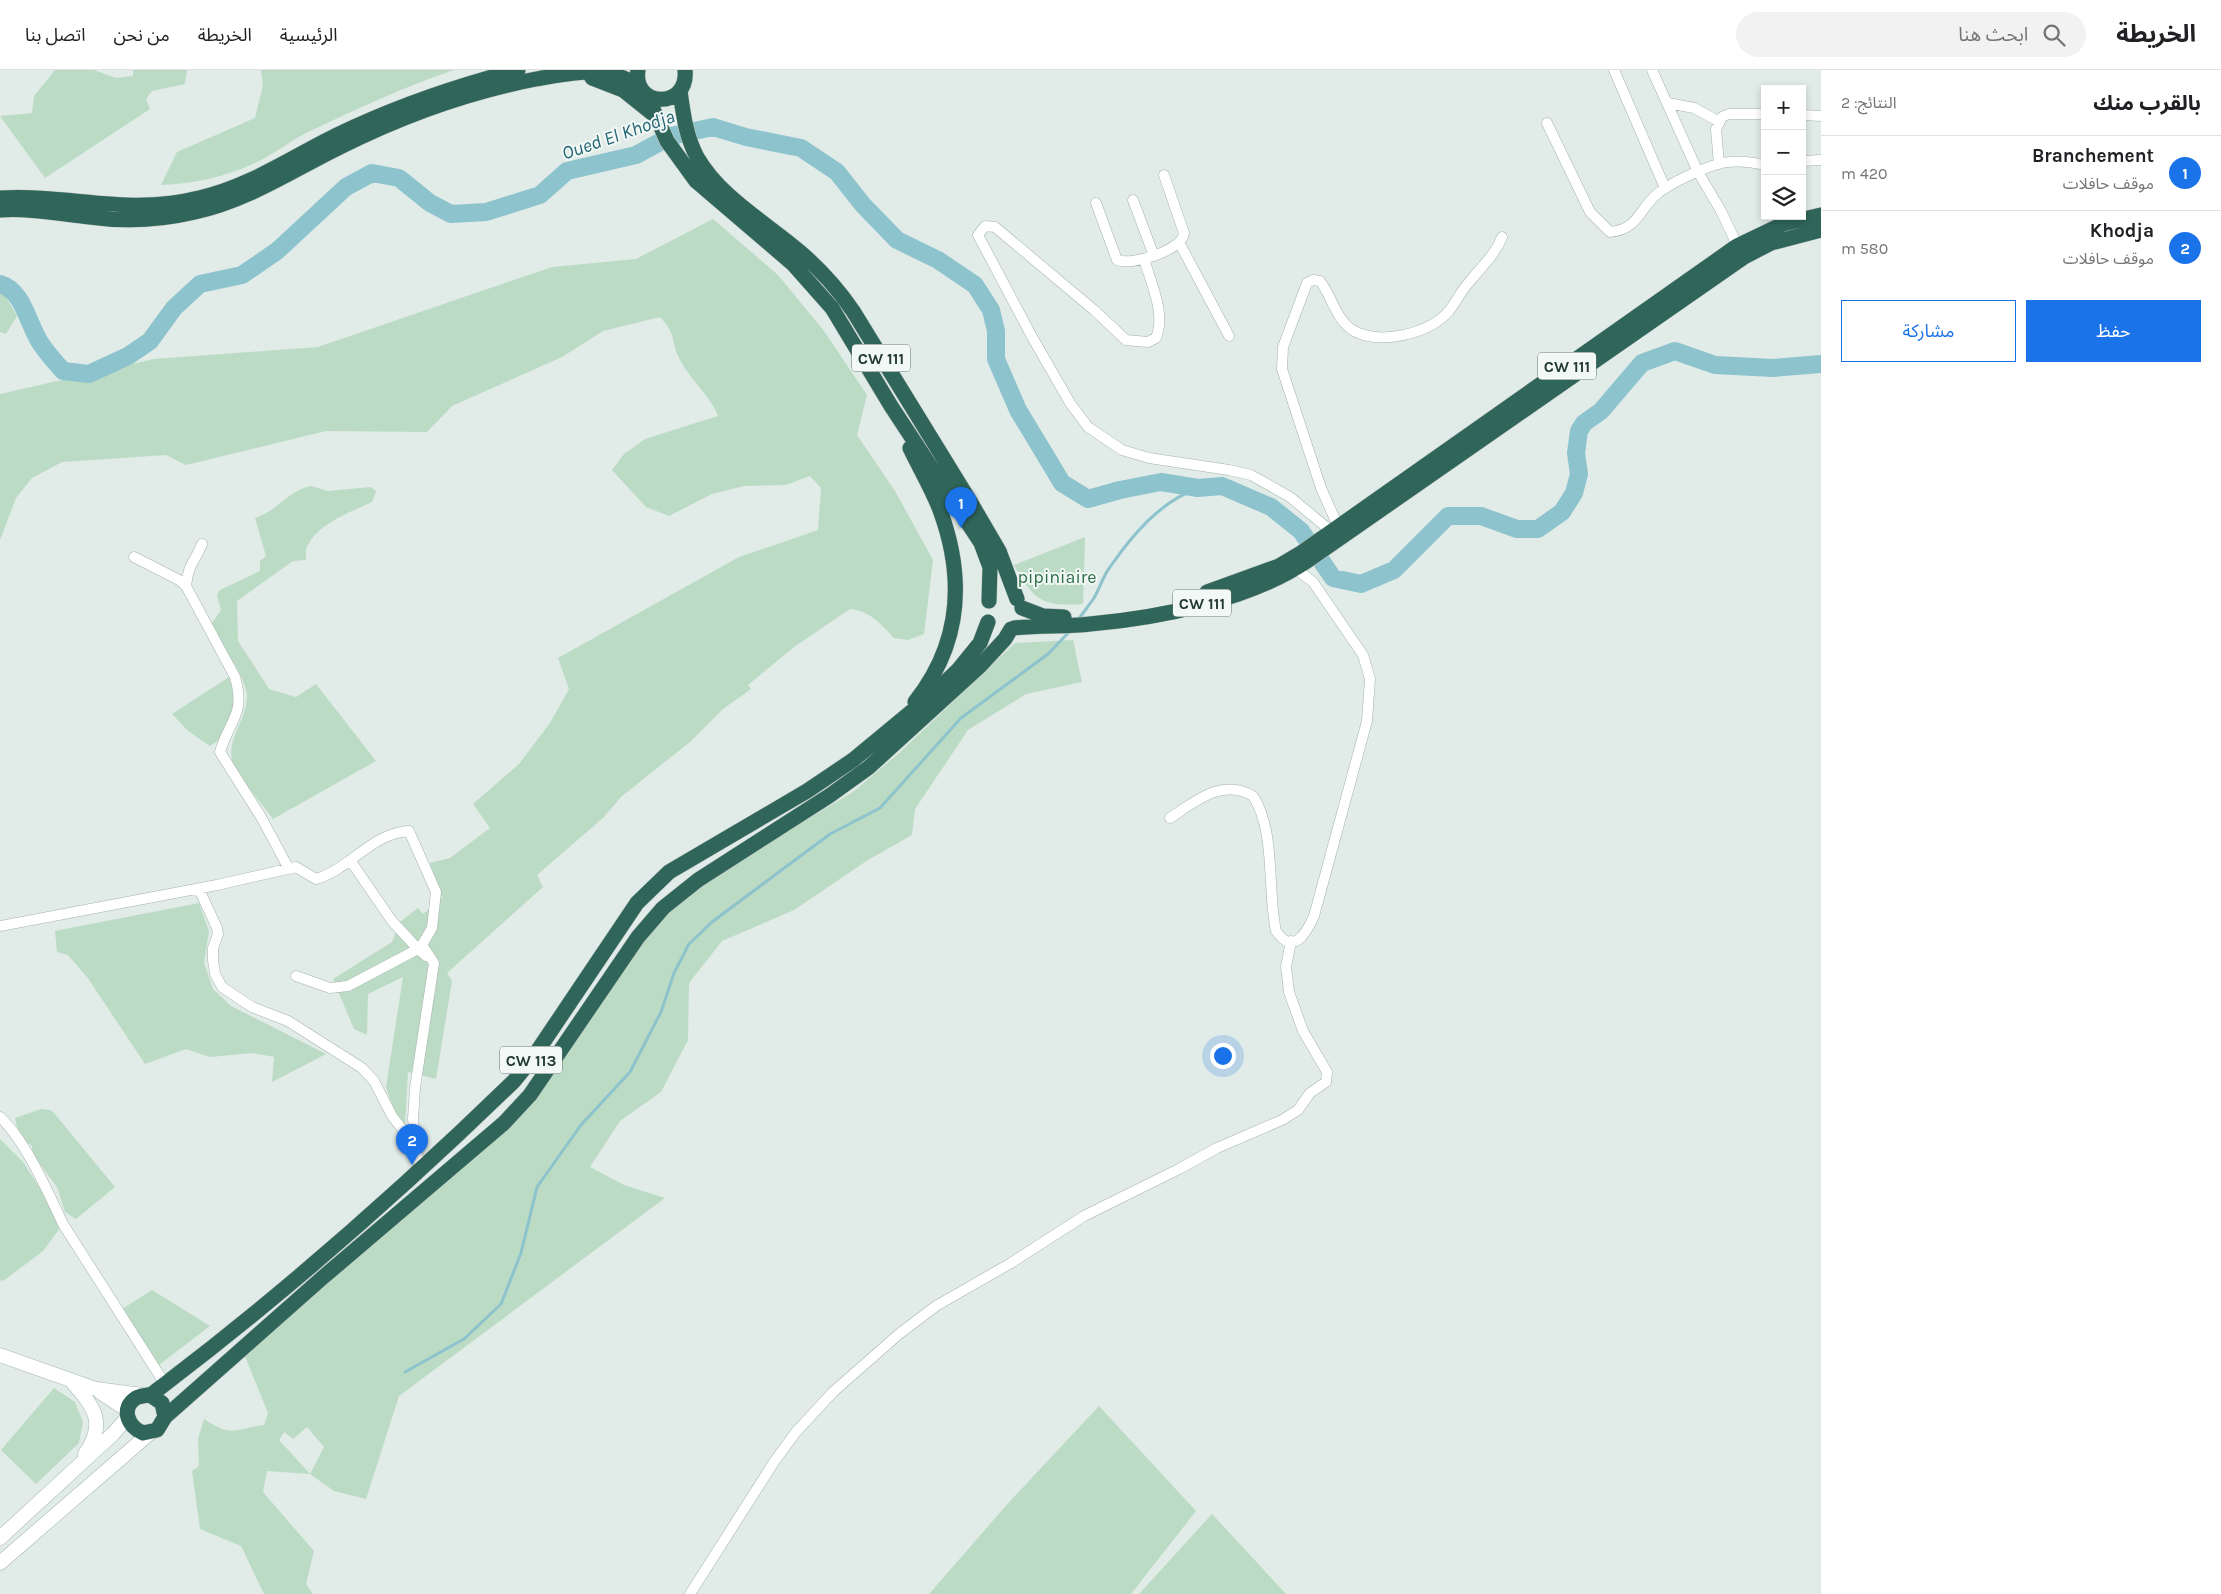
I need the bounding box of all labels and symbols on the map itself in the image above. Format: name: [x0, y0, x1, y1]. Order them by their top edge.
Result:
water label: Oued El Khodja: [559, 105, 678, 165]
road number: CW 111: [852, 344, 910, 372]
road number: CW 111: [1538, 352, 1596, 380]
pin: 1: [945, 487, 977, 528]
park label: pipiniaire: [1017, 566, 1097, 588]
road number: CW 111: [1173, 590, 1231, 616]
your location: [1210, 1043, 1236, 1069]
road number: CW 113: [500, 1046, 562, 1074]
pin: 2: [396, 1124, 428, 1165]

